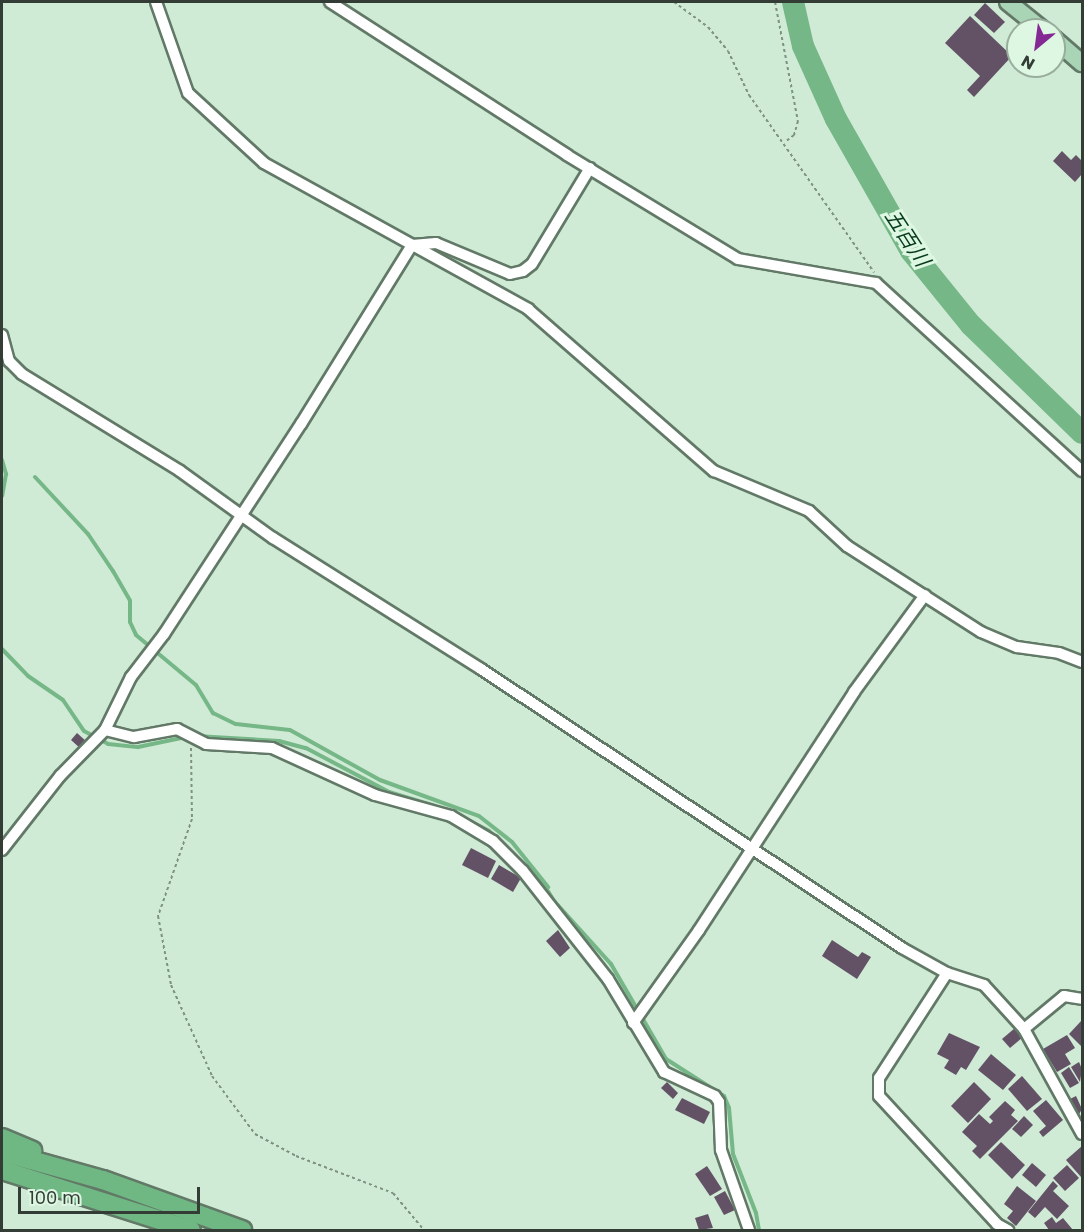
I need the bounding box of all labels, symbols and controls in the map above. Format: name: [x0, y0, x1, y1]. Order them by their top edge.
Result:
north arrow: [1006, 18, 1066, 78]
text: N: [1017, 49, 1039, 75]
water label: 五百川: [879, 205, 935, 271]
scale bar: [21, 1175, 202, 1213]
text: 100 m: [29, 1185, 81, 1210]

